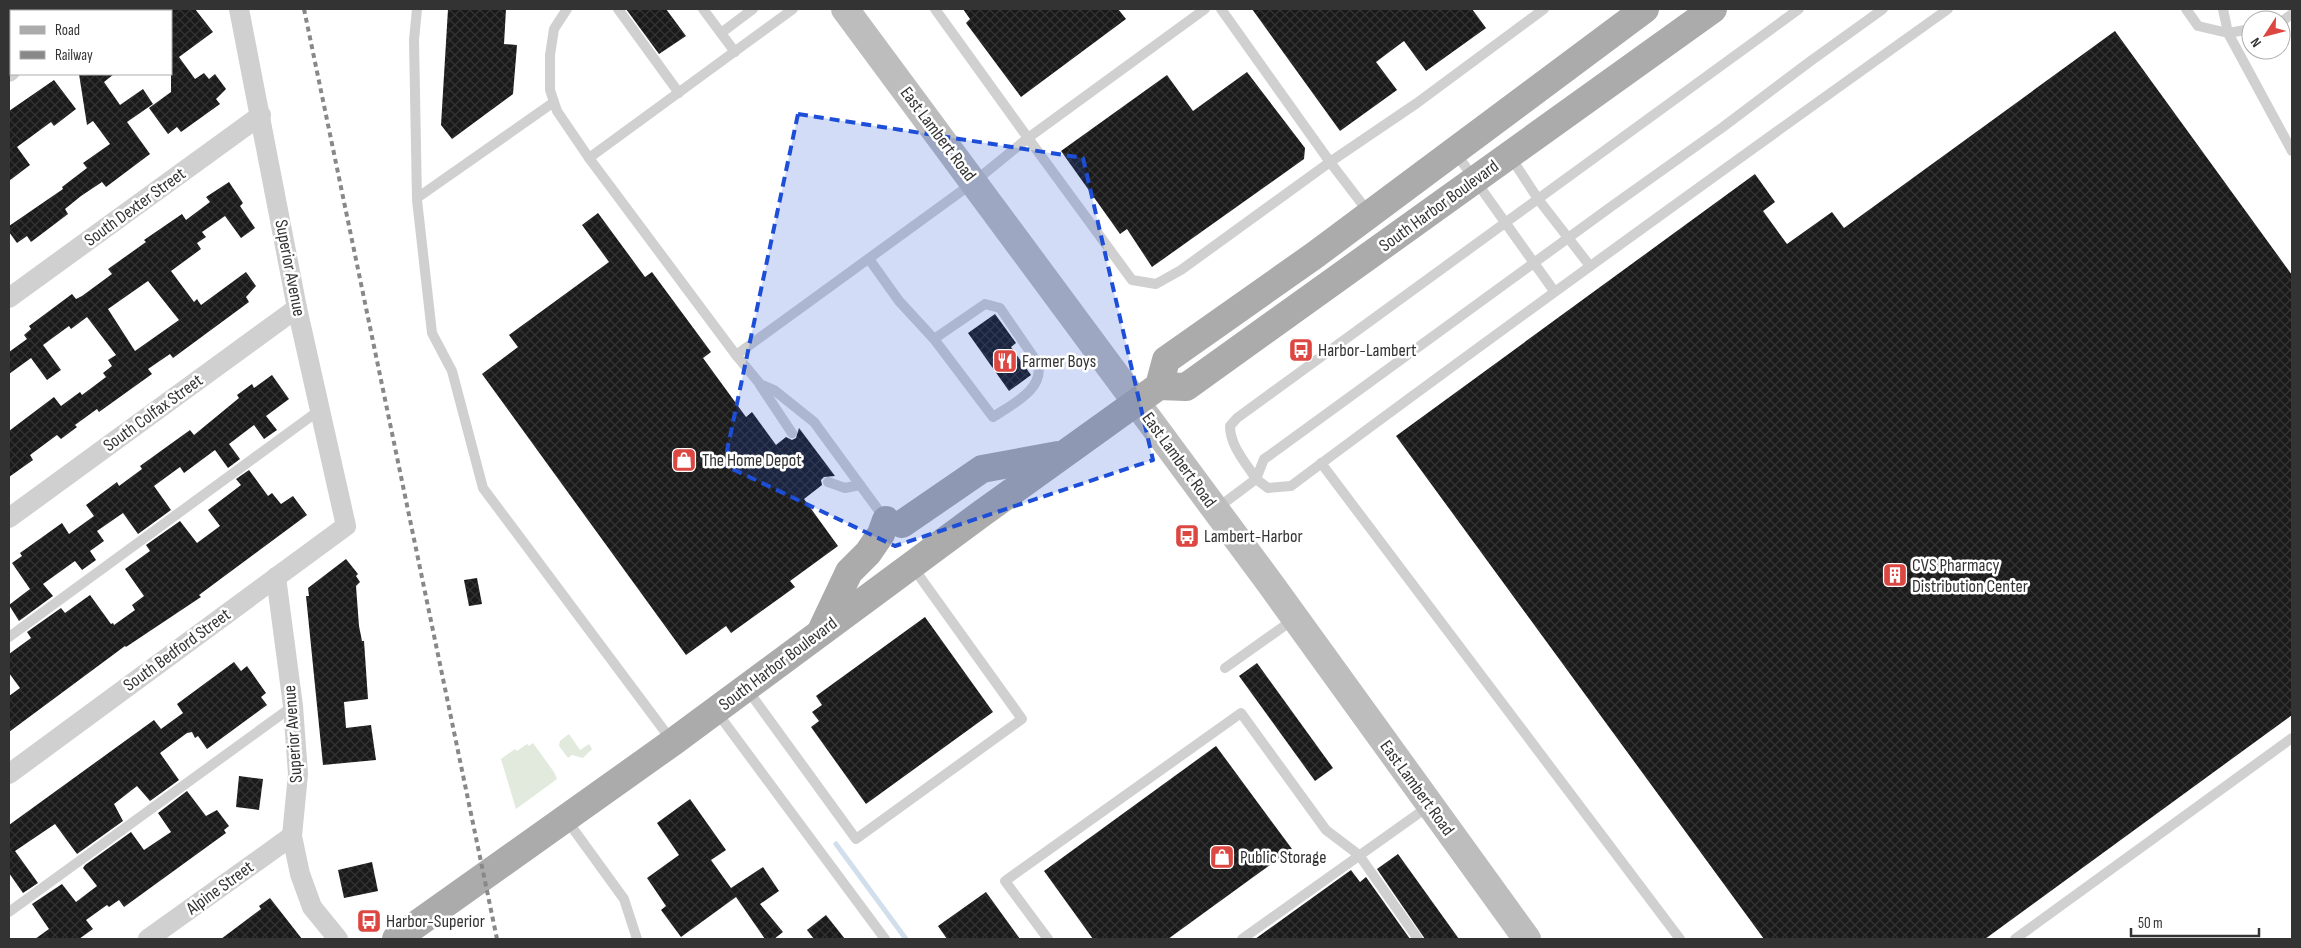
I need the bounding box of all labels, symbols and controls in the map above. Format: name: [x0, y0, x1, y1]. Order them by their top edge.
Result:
legend: [10, 10, 172, 75]
north arrow: [2241, 10, 2291, 60]
text: Road: [55, 21, 80, 40]
text: N: [2247, 34, 2265, 50]
text: Railway: [55, 46, 93, 65]
street label: East Lambert Road: [896, 83, 980, 185]
street label: South Harbor Boulevard: [1375, 156, 1503, 256]
street label: South Dexter Street: [80, 163, 190, 251]
street label: Superior Avenue: [270, 218, 310, 318]
bus stop icon: Harbor-Lambert: [1288, 337, 1314, 363]
place label: Harbor-Lambert: [1318, 340, 1417, 361]
restaurant icon: Farmer Boys: [992, 348, 1018, 374]
place label: Farmer Boys: [1022, 351, 1096, 372]
street label: South Colfax Street: [99, 370, 207, 456]
street label: East Lambert Road: [1137, 408, 1221, 512]
shop icon: The Home Depot: [671, 447, 697, 473]
place label: The Home Depot: [702, 450, 802, 471]
bus stop icon: Lambert-Harbor: [1174, 523, 1200, 549]
place label: Lambert-Harbor: [1204, 526, 1303, 547]
place label: CVS Pharmacy Distribution Center: [1912, 555, 2028, 597]
building icon: CVS Pharmacy Distribution Center: [1882, 562, 1908, 588]
street label: South Bedford Street: [119, 604, 235, 696]
street label: South Harbor Boulevard: [715, 613, 841, 715]
street label: Superior Avenue: [279, 684, 307, 784]
street label: East Lambert Road: [1375, 736, 1459, 840]
shop icon: Public Storage: [1209, 844, 1235, 870]
place label: Public Storage: [1240, 847, 1326, 868]
street label: Alpine Street: [182, 856, 258, 920]
scale bar: [2131, 906, 2258, 938]
bus stop icon: Harbor-Superior: [356, 908, 382, 934]
place label: Harbor-Superior: [386, 911, 485, 932]
text: 50 m: [2138, 914, 2163, 933]

